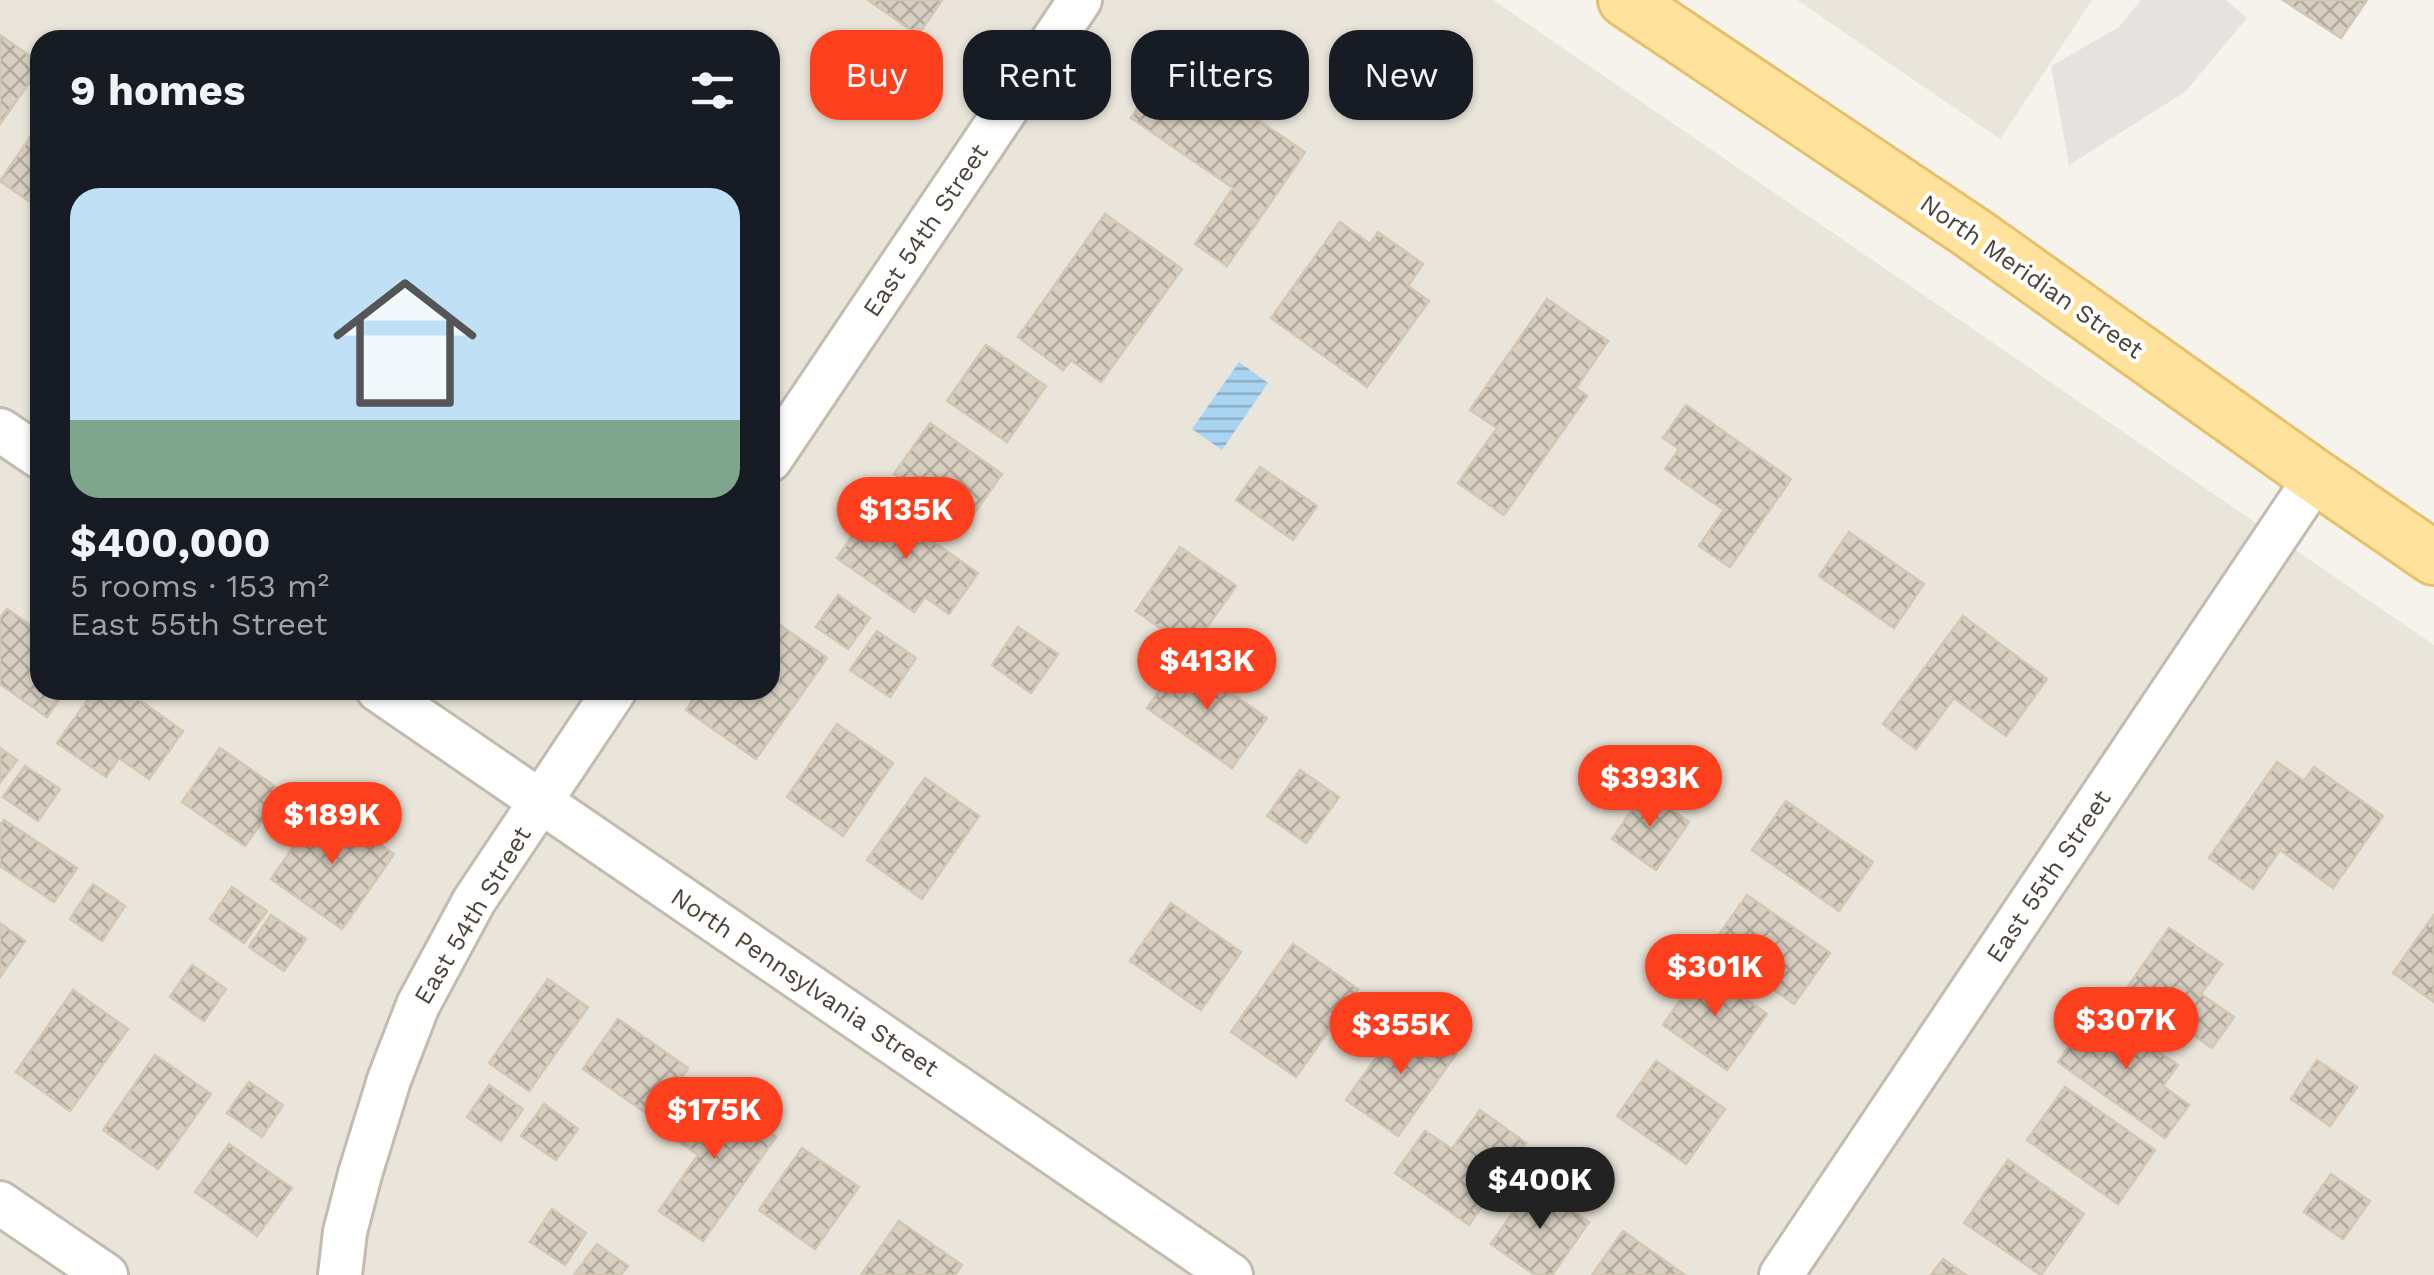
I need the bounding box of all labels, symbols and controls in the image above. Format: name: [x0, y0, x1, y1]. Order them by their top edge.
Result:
chip: Buy: [810, 30, 943, 120]
chip: Rent: [963, 30, 1111, 120]
chip: Filters: [1131, 30, 1309, 120]
chip: New: [1329, 30, 1473, 120]
icon: filters: [685, 63, 740, 118]
text: 9 homes: [70, 66, 245, 115]
street label: East 54th Street: [857, 138, 994, 322]
street label: North Meridian Street: [1915, 188, 2149, 365]
icon: home: [315, 253, 495, 433]
pin: $135K: [836, 477, 976, 562]
text: $135K: [859, 490, 953, 528]
text: $400,000: [70, 518, 271, 567]
text: 5 rooms · 153 m²: [70, 567, 329, 605]
text: East 55th Street: [70, 605, 327, 643]
pin: $413K: [1137, 628, 1277, 713]
text: $413K: [1159, 641, 1255, 679]
pin: $393K: [1580, 745, 1720, 830]
text: $393K: [1600, 758, 1700, 796]
pin: $189K: [262, 782, 402, 867]
street label: East 55th Street: [1980, 784, 2117, 968]
text: $189K: [284, 795, 380, 833]
street label: East 54th Street: [408, 821, 537, 1009]
street label: North Pennsylvania Street: [666, 882, 944, 1083]
pin: $301K: [1645, 934, 1785, 1019]
text: $301K: [1667, 947, 1763, 985]
pin: $307K: [2056, 987, 2196, 1072]
pin: $355K: [1331, 992, 1471, 1077]
text: $307K: [2076, 1000, 2176, 1038]
text: $355K: [1352, 1005, 1450, 1043]
pin: $175K: [644, 1077, 784, 1162]
text: $175K: [667, 1090, 761, 1128]
pin: $400K: [1470, 1147, 1610, 1232]
text: $400K: [1488, 1160, 1592, 1198]

